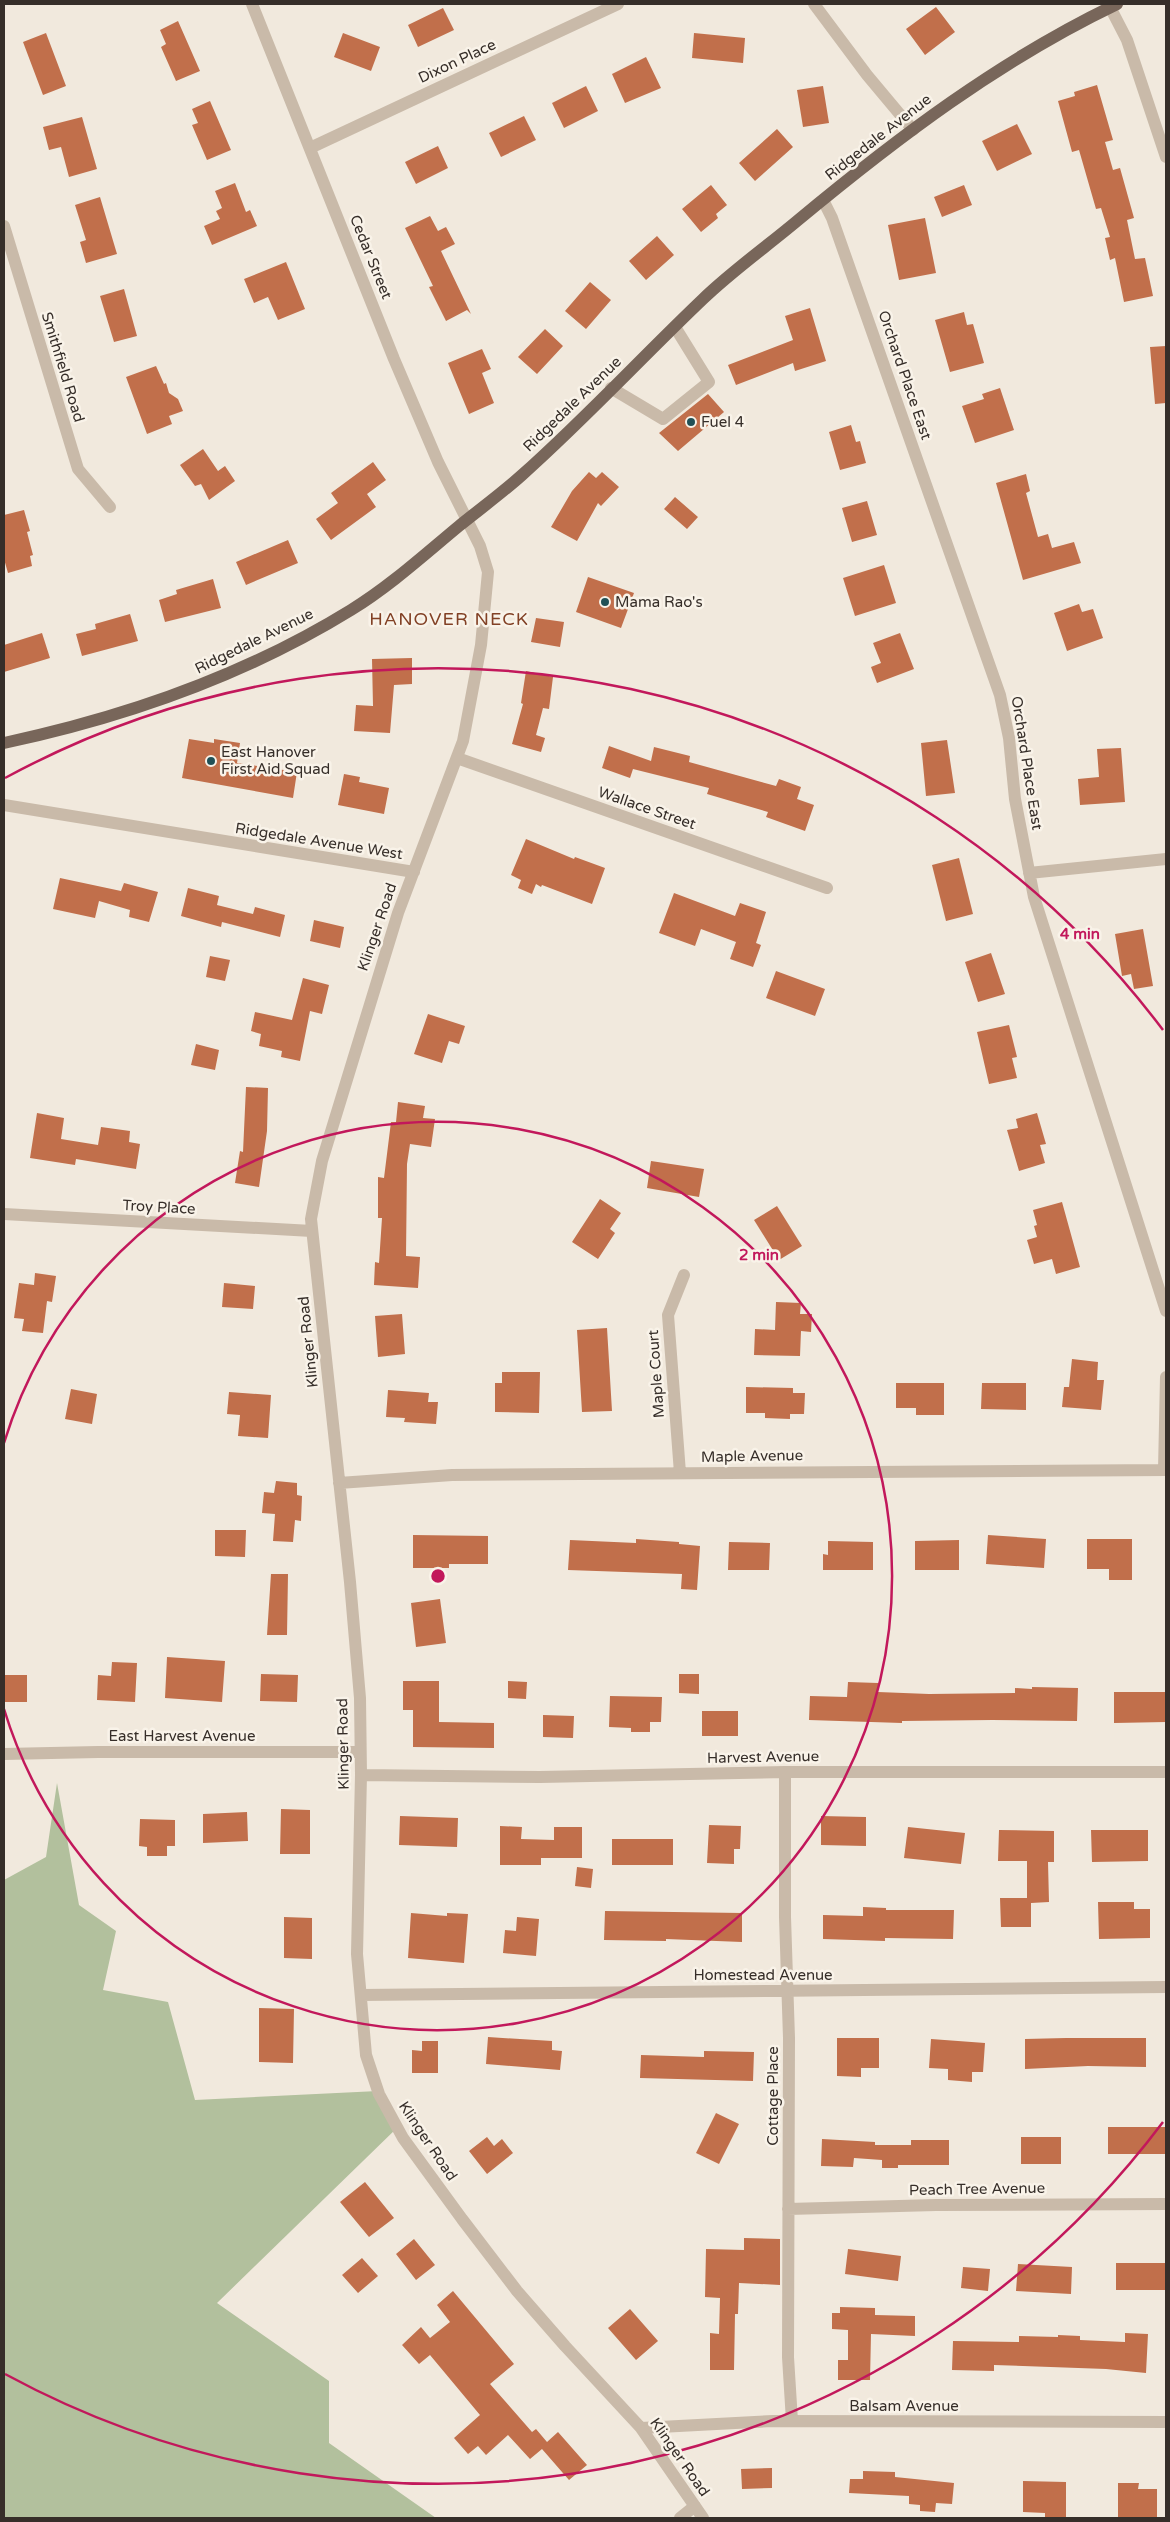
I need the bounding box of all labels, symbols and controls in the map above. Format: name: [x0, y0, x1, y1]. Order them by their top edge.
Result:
street label: Dixon Place: [415, 35, 499, 87]
street label: Ridgedale Avenue: [821, 90, 935, 184]
street label: Cedar Street: [346, 212, 396, 302]
street label: Orchard Place East: [874, 308, 936, 442]
street label: Smithfield Road: [38, 310, 88, 424]
street label: Ridgedale Avenue: [519, 353, 625, 455]
place label: Fuel 4: [701, 413, 744, 431]
marker: Fuel 4: [685, 416, 697, 428]
place label: Mama Rao's: [615, 593, 703, 611]
marker: Mama Rao's: [599, 596, 611, 608]
street label: Ridgedale Avenue: [192, 605, 316, 677]
district label: HANOVER NECK: [369, 608, 529, 630]
street label: Orchard Place East: [1008, 695, 1047, 831]
place label: East Hanover First Aid Squad: [221, 743, 330, 778]
marker: East Hanover First Aid Squad: [205, 755, 217, 767]
street label: Wallace Street: [596, 783, 698, 833]
street label: Ridgedale Avenue West: [234, 819, 404, 863]
street label: Klinger Road: [354, 881, 400, 973]
text: 4 min: [1060, 925, 1100, 943]
street label: Troy Place: [122, 1196, 196, 1218]
text: 2 min: [739, 1246, 779, 1264]
street label: Klinger Road: [294, 1295, 322, 1389]
street label: Maple Court: [644, 1329, 668, 1419]
street label: Maple Avenue: [701, 1446, 803, 1466]
centre of rings: [429, 1567, 447, 1585]
street label: Klinger Road: [333, 1698, 353, 1790]
street label: East Harvest Avenue: [109, 1727, 255, 1745]
street label: Harvest Avenue: [707, 1747, 819, 1767]
street label: Homestead Avenue: [693, 1966, 833, 1984]
street label: Cottage Place: [764, 2046, 782, 2146]
street label: Klinger Road: [395, 2098, 461, 2184]
street label: Peach Tree Avenue: [909, 2179, 1045, 2199]
street label: Balsam Avenue: [849, 2397, 959, 2415]
street label: Klinger Road: [646, 2414, 714, 2500]

